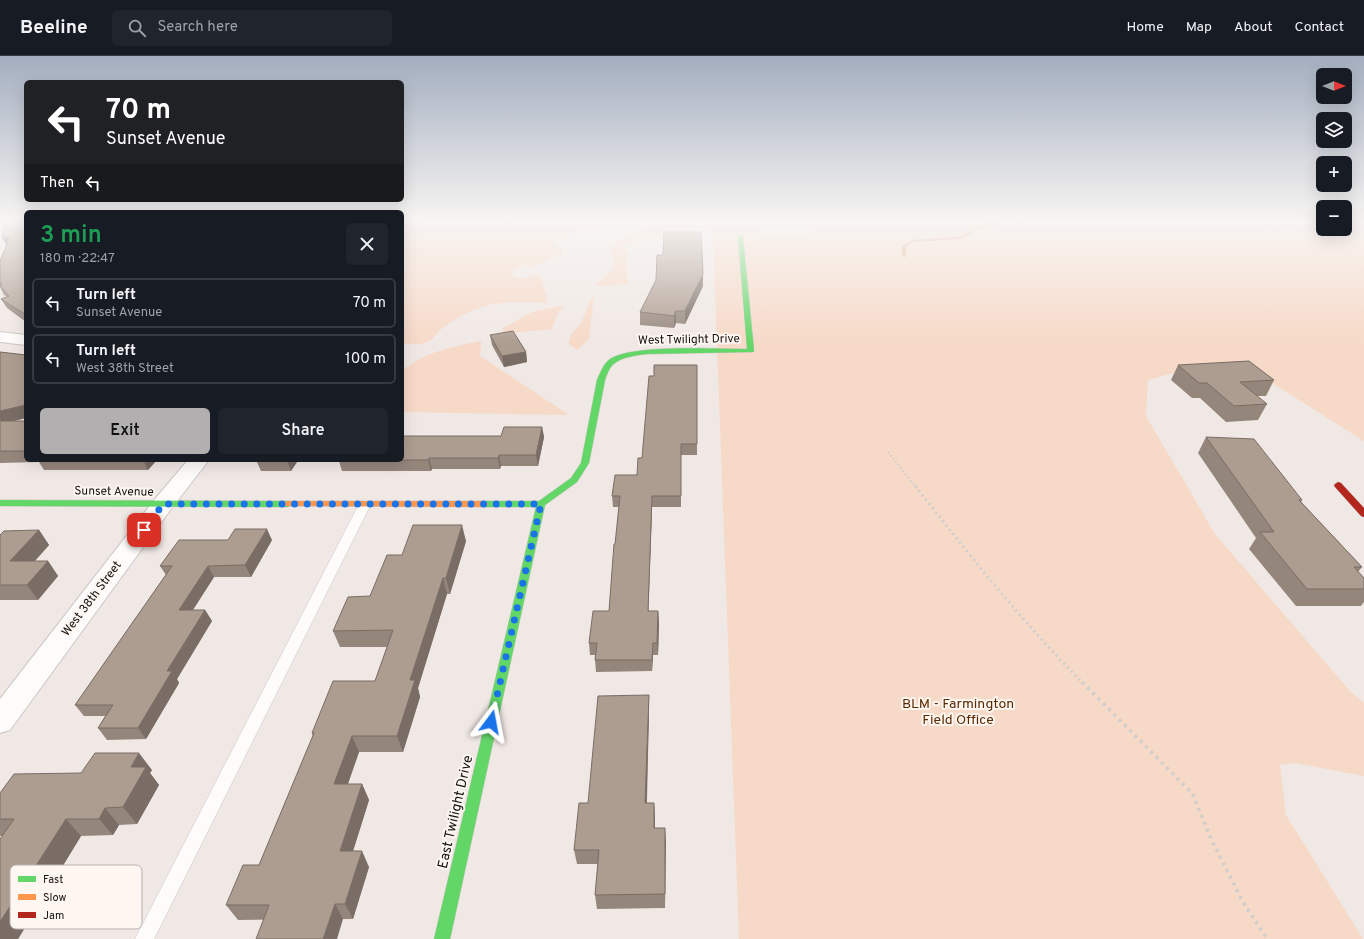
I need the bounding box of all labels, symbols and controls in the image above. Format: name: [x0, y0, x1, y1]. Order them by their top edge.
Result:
search box: [112, 10, 392, 46]
text: Beeline: [20, 16, 88, 40]
icon: search: [126, 17, 148, 39]
text: Search here: [158, 18, 238, 37]
text: Home: [1127, 19, 1164, 36]
text: Map: [1186, 19, 1212, 36]
text: About: [1234, 19, 1273, 36]
text: Contact: [1295, 19, 1344, 36]
north arrow: [1316, 68, 1352, 104]
map controls: [1316, 68, 1352, 236]
text: 70 m: [106, 93, 171, 129]
icon: left: [40, 96, 92, 148]
button: layers: [1316, 112, 1352, 148]
text: Sunset Avenue: [106, 128, 225, 151]
button: +: [1316, 156, 1352, 192]
icon: left: [82, 172, 104, 194]
text: Then: [40, 174, 74, 193]
button: −: [1316, 200, 1352, 236]
text: 3 min: [40, 221, 102, 251]
button: close: [346, 223, 388, 265]
text: 180 m · 22:47: [40, 251, 115, 267]
text: Turn left: [76, 286, 136, 305]
icon: left: [42, 292, 64, 314]
text: 70 m: [353, 294, 386, 313]
text: Sunset Avenue: [76, 305, 162, 321]
street label: West Twilight Drive: [638, 331, 740, 349]
text: Turn left: [76, 342, 136, 361]
icon: left: [42, 348, 64, 370]
text: 100 m: [345, 350, 386, 369]
text: West 38th Street: [76, 361, 174, 377]
button: Exit: [40, 408, 210, 454]
button: Share: [218, 408, 388, 454]
street label: Sunset Avenue: [74, 483, 154, 501]
pin: [127, 513, 161, 547]
icon: arrive: [133, 519, 155, 541]
street label: West 38th Street: [58, 558, 126, 640]
park label: BLM - Farmington Field Office: [902, 696, 1014, 729]
position arrow: [470, 701, 512, 743]
street label: East Twilight Drive: [435, 754, 477, 870]
legend: [10, 865, 142, 929]
text: Fast: [43, 873, 63, 887]
text: Slow: [43, 891, 66, 905]
text: Jam: [43, 909, 64, 923]

